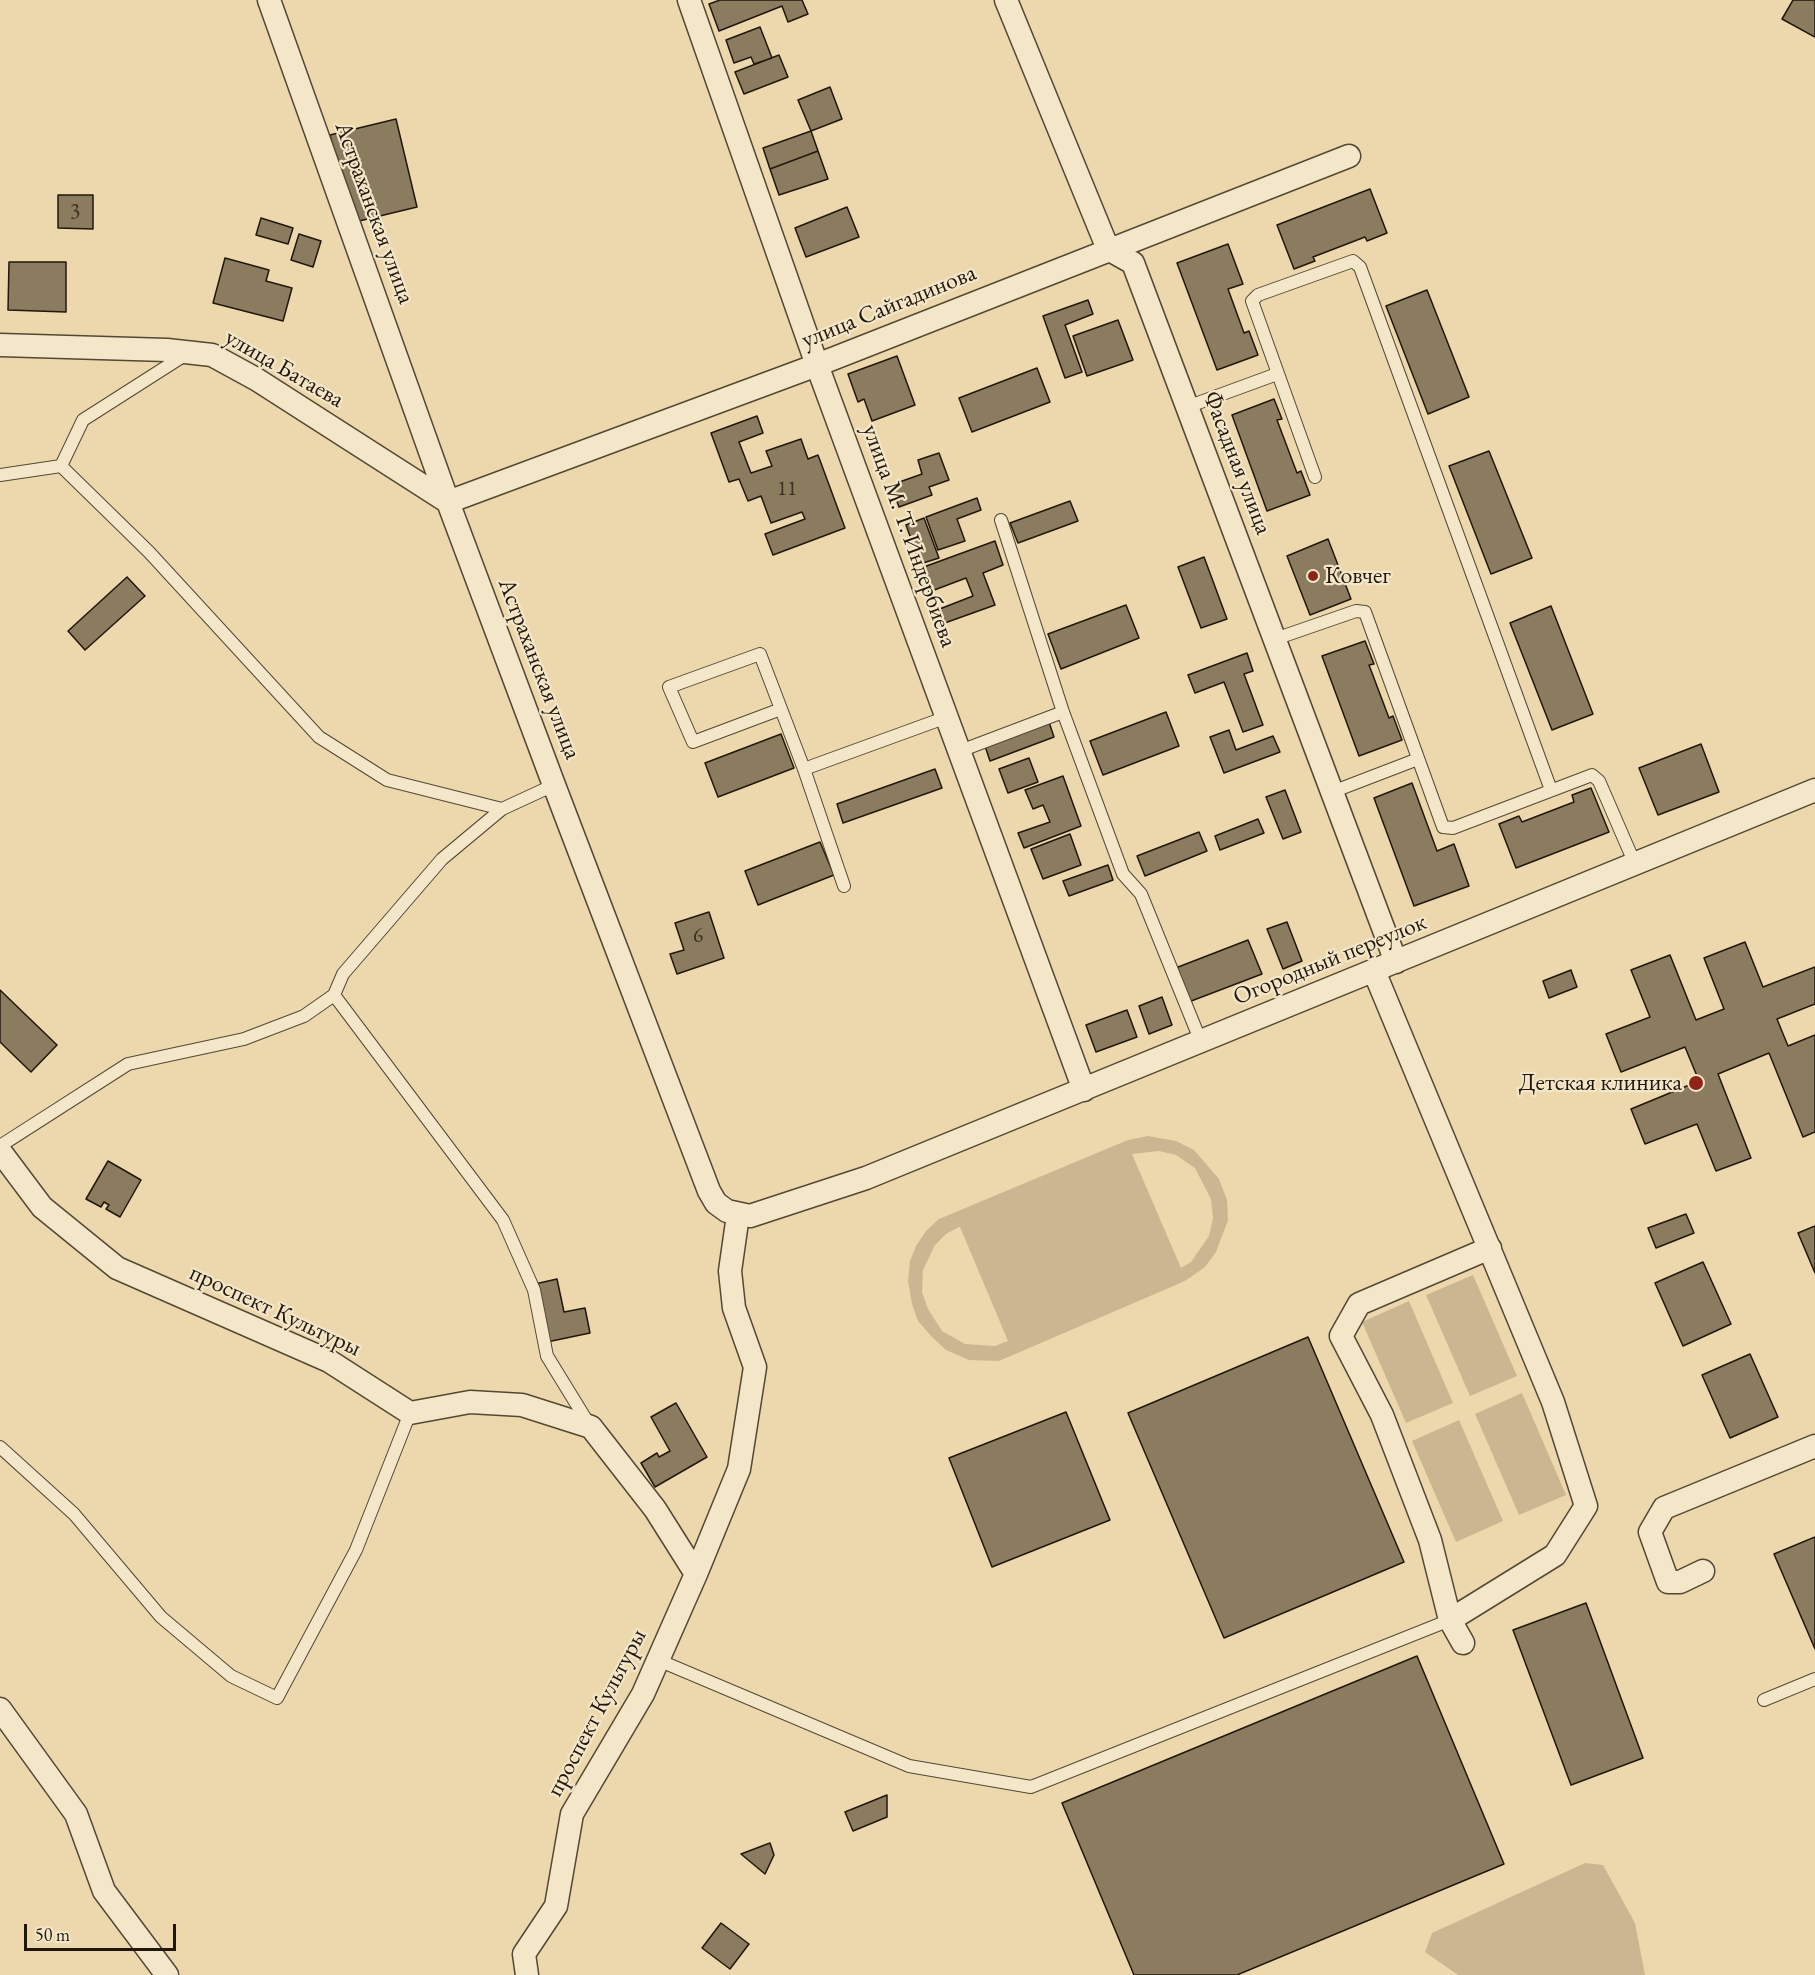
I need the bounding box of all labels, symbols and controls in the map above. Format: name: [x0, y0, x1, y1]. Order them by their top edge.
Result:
street label: Астраханская улица: [328, 118, 420, 308]
house number: 3: [70, 199, 80, 225]
street label: улица Сайгадинова: [797, 259, 981, 355]
street label: улица Батаева: [219, 323, 349, 415]
street label: Фасадная улица: [1196, 387, 1278, 539]
street label: улица М. Т. Индербиева: [855, 421, 963, 651]
house number: 11: [777, 476, 797, 502]
place label: Ковчег: [1325, 562, 1391, 590]
marker: Ковчег: [1306, 569, 1320, 583]
street label: Астраханская улица: [491, 574, 587, 764]
street label: Огородный переулок: [1229, 908, 1431, 1012]
house number: 6: [693, 923, 703, 949]
place label: Детская клиника: [1519, 1069, 1682, 1097]
marker: Детская клиника: [1687, 1074, 1705, 1092]
street label: проспект Культуры: [185, 1259, 365, 1363]
street label: проспект Культуры: [541, 1624, 653, 1802]
scale bar: [27, 1912, 178, 1950]
text: 50 m: [35, 1923, 70, 1946]

